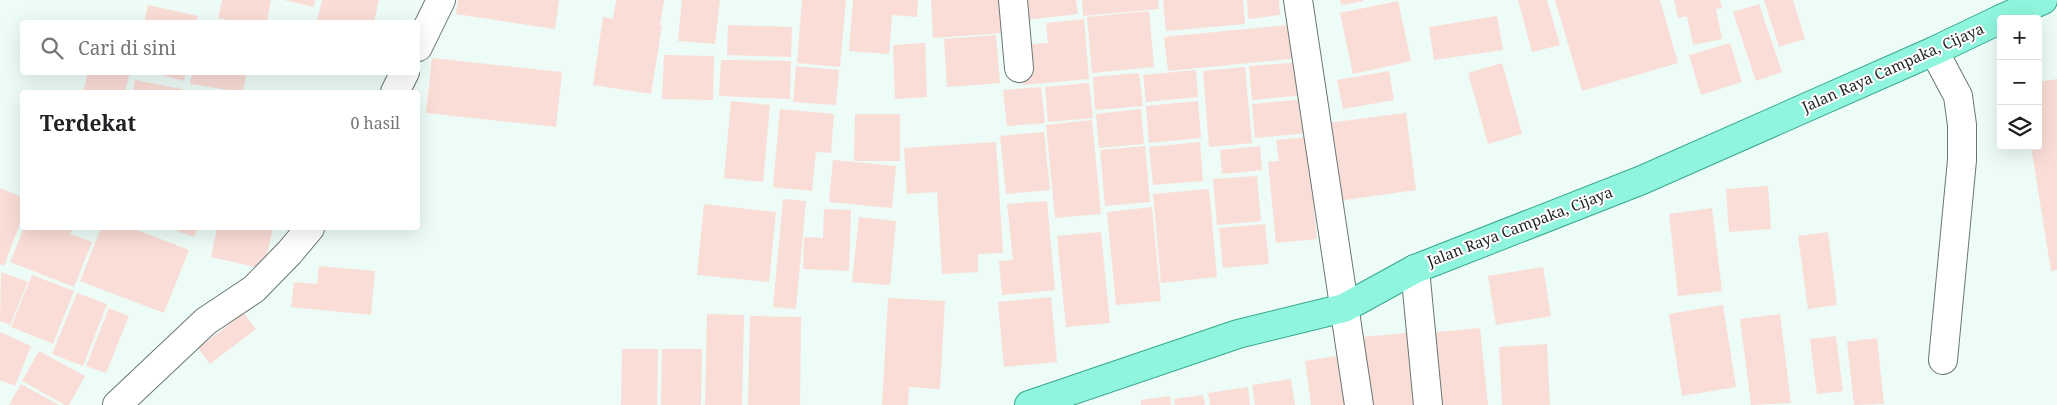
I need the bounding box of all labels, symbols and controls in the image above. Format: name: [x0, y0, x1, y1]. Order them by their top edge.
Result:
map controls: [1997, 15, 2042, 150]
button: +: [1997, 15, 2042, 60]
street label: Jalan Raya Campaka, Cijaya: [1798, 18, 1987, 117]
search box: [20, 20, 420, 75]
icon: search: [38, 34, 66, 62]
text: Cari di sini: [78, 35, 176, 61]
button: −: [1997, 60, 2042, 105]
button: layers: [1997, 105, 2042, 150]
text: Terdekat: [40, 109, 136, 137]
text: 0 hasil: [350, 112, 400, 134]
street label: Jalan Raya Campaka, Cijaya: [1423, 181, 1615, 271]

